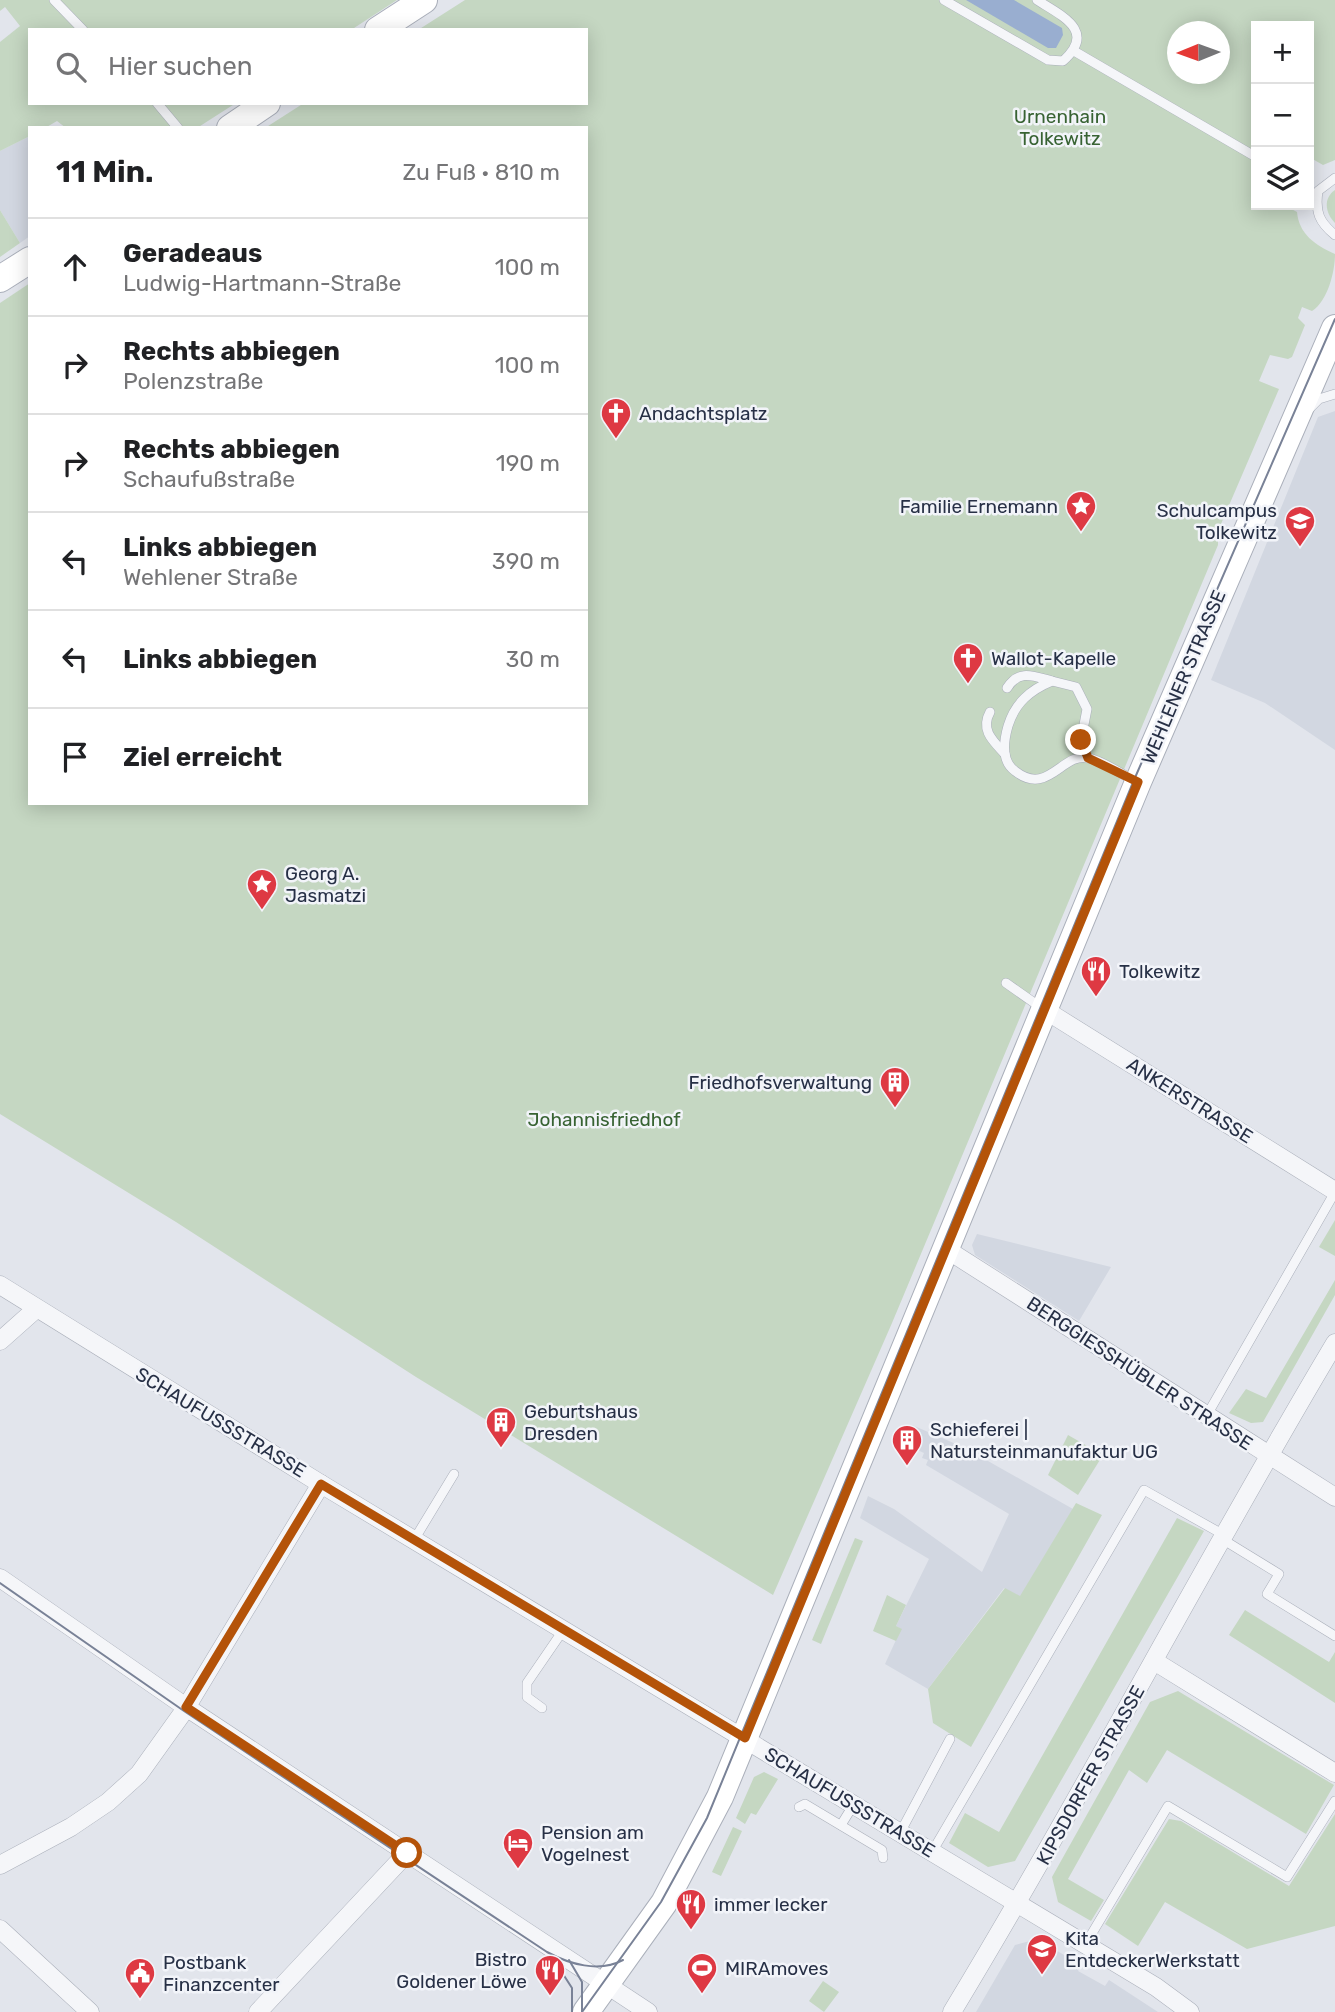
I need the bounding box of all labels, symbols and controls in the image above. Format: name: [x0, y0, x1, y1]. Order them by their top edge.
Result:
north arrow: [1167, 21, 1230, 84]
map controls: [1251, 21, 1314, 210]
button: +: [1251, 21, 1314, 84]
search box: [28, 28, 588, 105]
icon: search: [52, 48, 90, 86]
text: Hier suchen: [108, 51, 253, 82]
button: −: [1251, 84, 1314, 147]
park label: Urnenhain Tolkewitz: [1014, 105, 1106, 150]
button: layers: [1251, 147, 1314, 210]
text: 11 Min.: [56, 154, 153, 190]
text: Zu Fuß · 810 m: [402, 158, 560, 186]
text: Geradeaus: [123, 238, 262, 269]
icon: ahead: [56, 248, 94, 286]
text: 100 m: [495, 253, 560, 281]
text: Ludwig-Hartmann-Straße: [123, 269, 401, 297]
text: Rechts abbiegen: [123, 336, 340, 367]
icon: right: [56, 346, 94, 384]
text: 100 m: [495, 351, 560, 379]
text: Polenzstraße: [123, 367, 263, 395]
church icon: Andachtsplatz: [599, 396, 633, 440]
place label: Andachtsplatz: [639, 402, 768, 425]
text: Rechts abbiegen: [123, 434, 340, 465]
icon: right: [56, 444, 94, 482]
text: 190 m: [496, 449, 560, 477]
text: Schaufußstraße: [123, 465, 295, 493]
place icon: Familie Ernemann: [1064, 489, 1098, 533]
place label: Familie Ernemann: [900, 495, 1058, 518]
place label: Schulcampus Tolkewitz: [1157, 499, 1277, 544]
school or university icon: Schulcampus Tolkewitz: [1283, 504, 1317, 548]
text: Links abbiegen: [123, 532, 317, 563]
icon: left: [56, 542, 94, 580]
text: 390 m: [492, 547, 560, 575]
text: Wehlener Straße: [123, 563, 298, 591]
street label: WEHLENER STRASSE: [1136, 587, 1231, 768]
icon: left: [56, 640, 94, 678]
church icon: Wallot-Kapelle: [951, 641, 985, 685]
text: Links abbiegen: [123, 644, 317, 675]
text: 30 m: [505, 645, 560, 673]
place label: Wallot-Kapelle: [991, 647, 1116, 670]
route end: [1065, 724, 1096, 755]
icon: arrive: [56, 738, 94, 776]
text: Ziel erreicht: [123, 742, 282, 773]
place label: Georg A. Jasmatzi: [285, 862, 366, 907]
place icon: Georg A. Jasmatzi: [245, 867, 279, 911]
restaurant icon: Tolkewitz: [1079, 954, 1113, 998]
place label: Tolkewitz: [1119, 960, 1200, 983]
street label: ANKERSTRASSE: [1123, 1052, 1257, 1148]
building icon: Friedhofsverwaltung: [878, 1065, 912, 1109]
place label: Friedhofsverwaltung: [689, 1071, 872, 1094]
park label: Johannisfriedhof: [527, 1108, 681, 1131]
street label: BERGGIESSHÜBLER STRASSE: [1023, 1292, 1257, 1455]
street label: SCHAUFUSSSTRASSE: [131, 1362, 310, 1482]
place label: Geburtshaus Dresden: [524, 1400, 638, 1445]
building icon: Geburtshaus Dresden: [484, 1405, 518, 1449]
place label: Schieferei | Natursteinmanufaktur UG: [930, 1418, 1158, 1463]
building icon: Schieferei | Natursteinmanufaktur UG: [890, 1423, 924, 1467]
street label: KIPSDORFER STRASSE: [1032, 1682, 1149, 1869]
street label: SCHAUFUSSSTRASSE: [760, 1742, 939, 1862]
place label: Pension am Vogelnest: [541, 1821, 644, 1866]
hotel icon: Pension am Vogelnest: [501, 1826, 535, 1870]
route start: [391, 1837, 422, 1868]
restaurant icon: immer lecker: [674, 1887, 708, 1931]
place label: immer lecker: [714, 1893, 828, 1916]
place label: Kita EntdeckerWerkstatt: [1065, 1927, 1240, 1972]
school or university icon: Kita EntdeckerWerkstatt: [1025, 1932, 1059, 1976]
place label: Bistro Goldener Löwe: [396, 1948, 527, 1993]
place label: Postbank Finanzcenter: [163, 1951, 280, 1996]
sports icon: MIRAmoves: [685, 1951, 719, 1995]
restaurant icon: Bistro Goldener Löwe: [533, 1953, 567, 1997]
public building icon: Postbank Finanzcenter: [123, 1956, 157, 2000]
place label: MIRAmoves: [725, 1957, 828, 1980]

